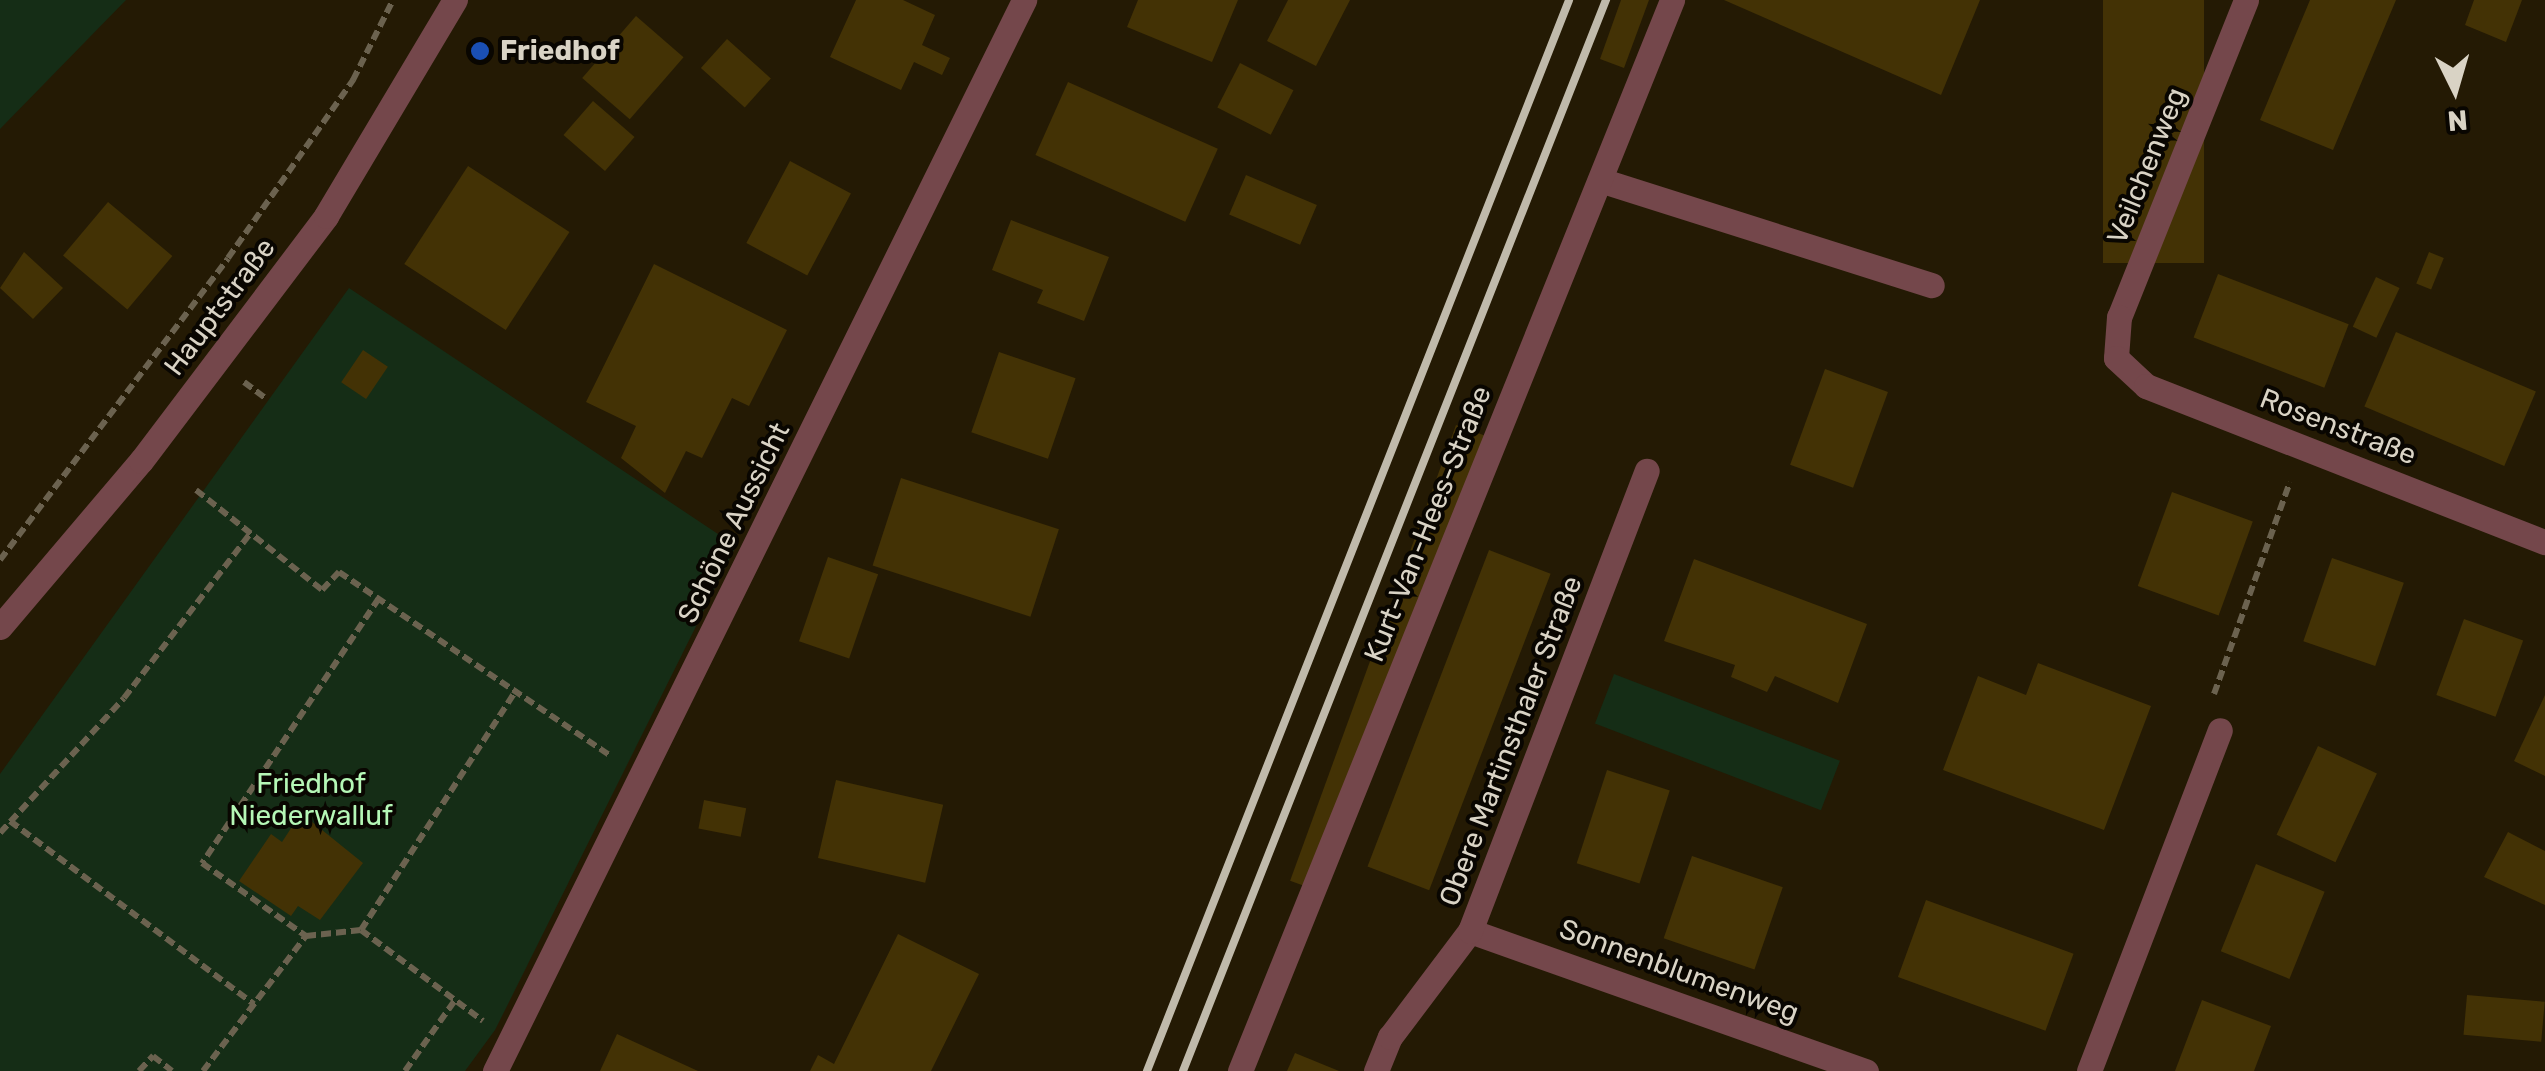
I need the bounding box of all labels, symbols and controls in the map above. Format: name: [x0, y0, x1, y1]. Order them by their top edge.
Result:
place label: Friedhof: [500, 34, 620, 68]
marker: Friedhof: [469, 40, 491, 62]
north arrow: [2405, 40, 2505, 140]
street label: Veilchenweg: [2100, 83, 2194, 249]
text: N: [2446, 103, 2469, 138]
street label: Hauptstraße: [158, 232, 282, 382]
street label: Kurt-Van-Hees-Straße: [1357, 381, 1499, 667]
street label: Rosenstraße: [2255, 382, 2421, 472]
street label: Schöne Aussicht: [671, 417, 797, 629]
street label: Obere Martinsthaler Straße: [1432, 571, 1590, 911]
park label: Friedhof Niederwalluf: [229, 767, 393, 833]
street label: Sonnenblumenweg: [1555, 912, 1803, 1030]

